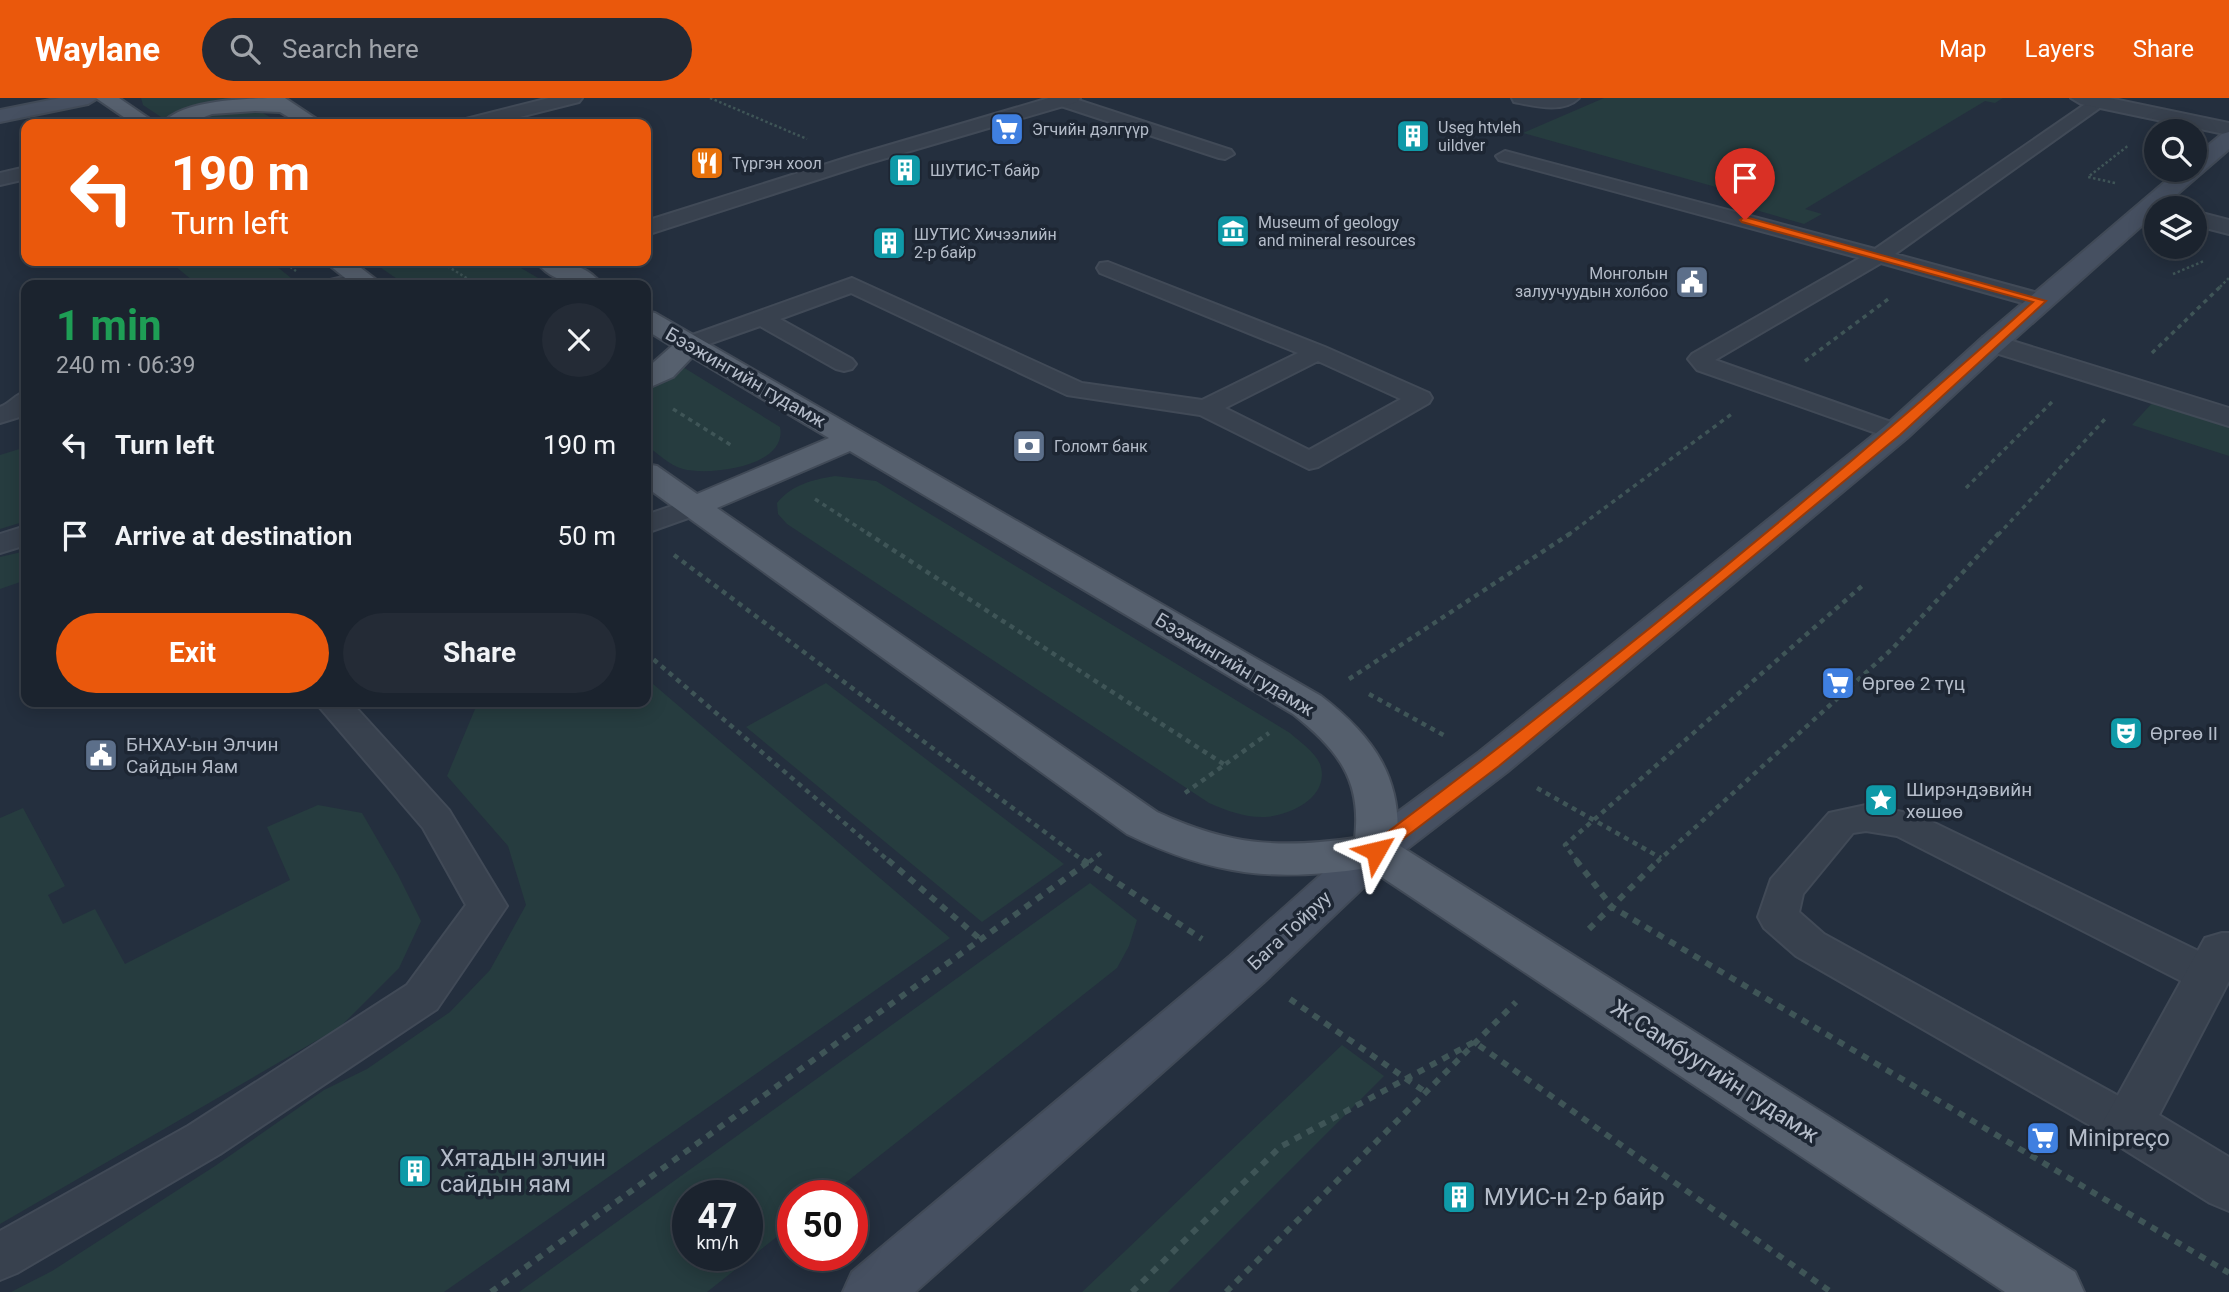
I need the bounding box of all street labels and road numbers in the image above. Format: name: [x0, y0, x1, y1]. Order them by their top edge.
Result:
street label: Бээжингийн гудамж: [662, 322, 830, 433]
street label: Бээжингийн гудамж: [1151, 608, 1319, 721]
street label: Бага Тойруу: [1243, 886, 1336, 975]
street label: Ж.Самбуугийн гудамж: [1606, 994, 1824, 1149]

